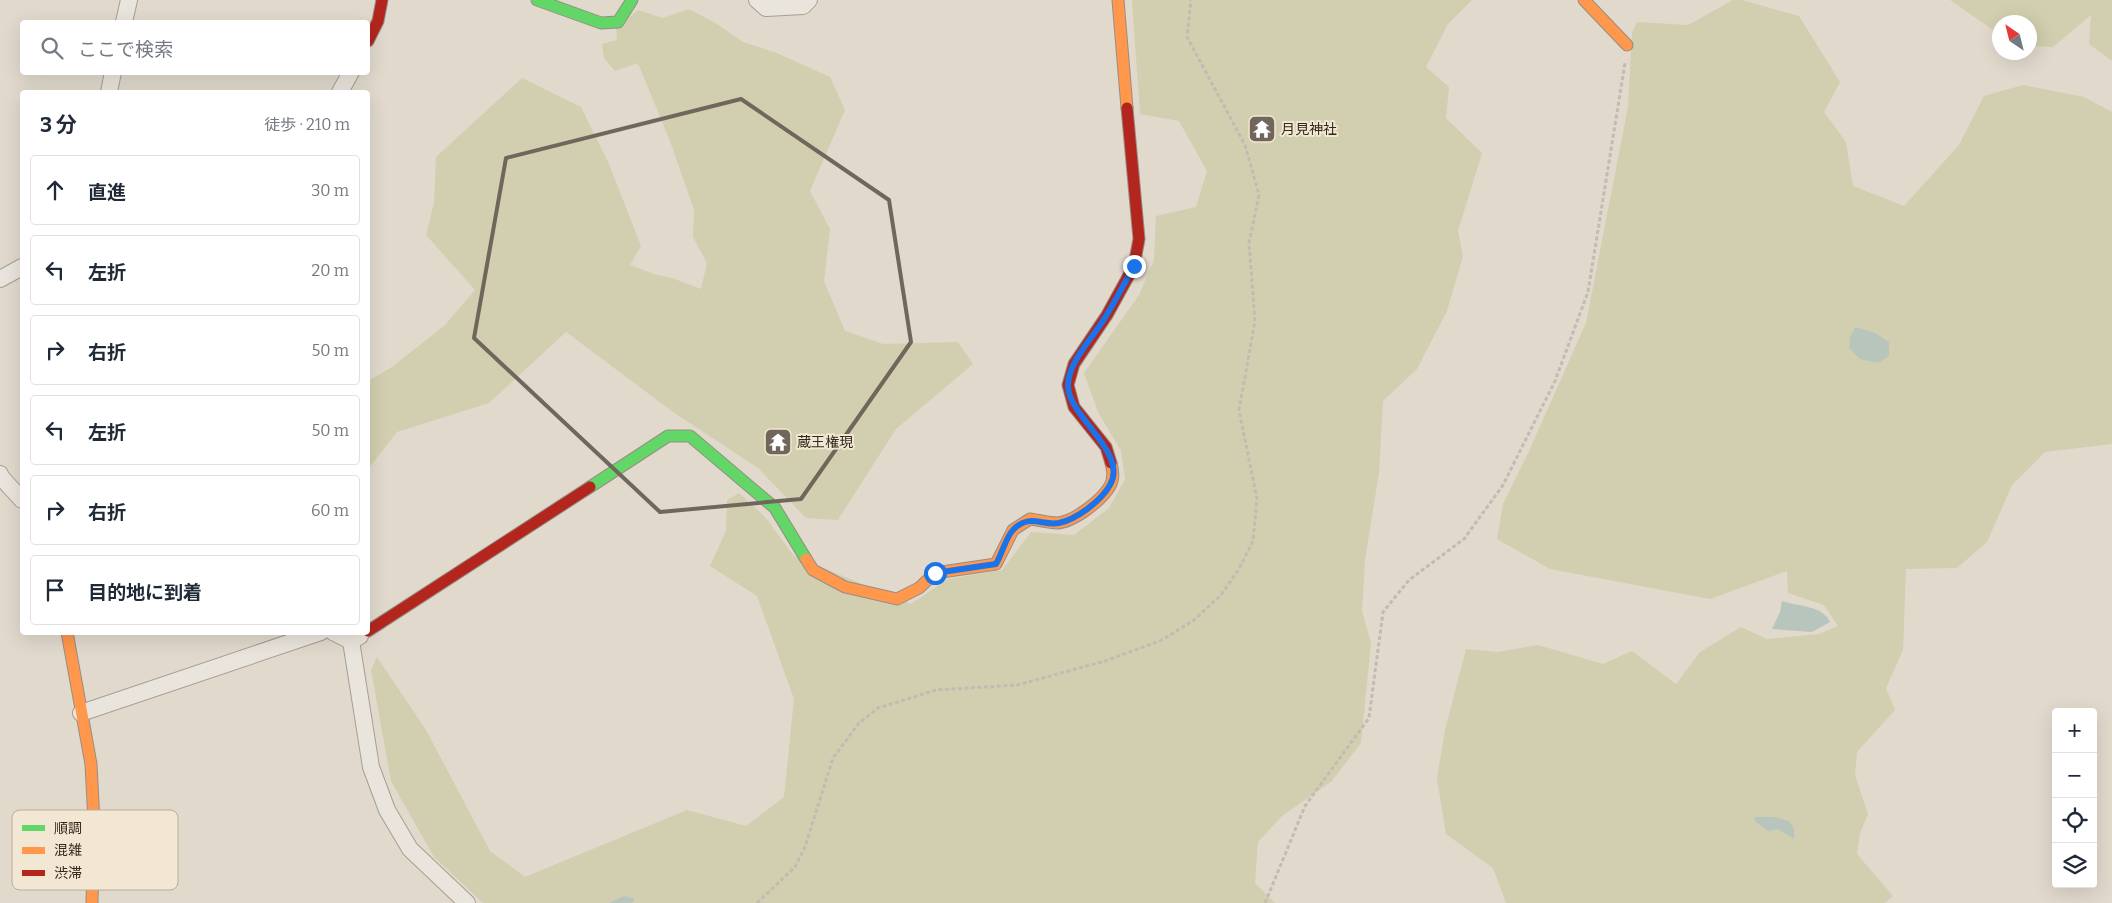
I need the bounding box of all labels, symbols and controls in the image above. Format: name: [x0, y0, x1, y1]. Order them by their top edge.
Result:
north arrow: [1992, 15, 2037, 60]
search box: [20, 20, 370, 75]
icon: search: [38, 34, 66, 62]
text: ここで検索: [78, 38, 173, 61]
text: 3 分: [40, 112, 77, 138]
temple icon: 月見神社: [1247, 114, 1277, 144]
text: 徒歩 · 210 m: [264, 115, 350, 134]
place label: 月見神社: [1281, 121, 1337, 138]
icon: ahead: [41, 176, 69, 204]
text: 直進: [88, 181, 126, 204]
text: 30 m: [311, 181, 349, 200]
route end: [1123, 255, 1146, 278]
icon: left: [41, 256, 69, 284]
text: 左折: [88, 261, 126, 284]
text: 20 m: [312, 261, 349, 280]
icon: right: [41, 336, 69, 364]
text: 右折: [88, 341, 126, 364]
text: 50 m: [312, 341, 349, 360]
icon: left: [41, 416, 69, 444]
text: 左折: [88, 421, 126, 444]
text: 50 m: [312, 421, 349, 440]
temple icon: 蔵王権現: [763, 427, 793, 457]
place label: 蔵王権現: [797, 434, 853, 451]
icon: right: [41, 496, 69, 524]
text: 右折: [88, 501, 126, 524]
text: 60 m: [311, 501, 349, 520]
route start: [924, 562, 947, 585]
icon: arrive: [41, 576, 69, 604]
text: 目的地に到着: [88, 581, 202, 604]
map controls: [2052, 708, 2097, 888]
button: +: [2052, 708, 2097, 753]
button: −: [2052, 753, 2097, 798]
button: locate: [2052, 798, 2097, 843]
legend: [12, 810, 178, 890]
text: 順調: [54, 820, 82, 837]
text: 混雑: [54, 842, 82, 859]
button: layers: [2052, 843, 2097, 888]
text: 渋滞: [54, 865, 82, 882]

